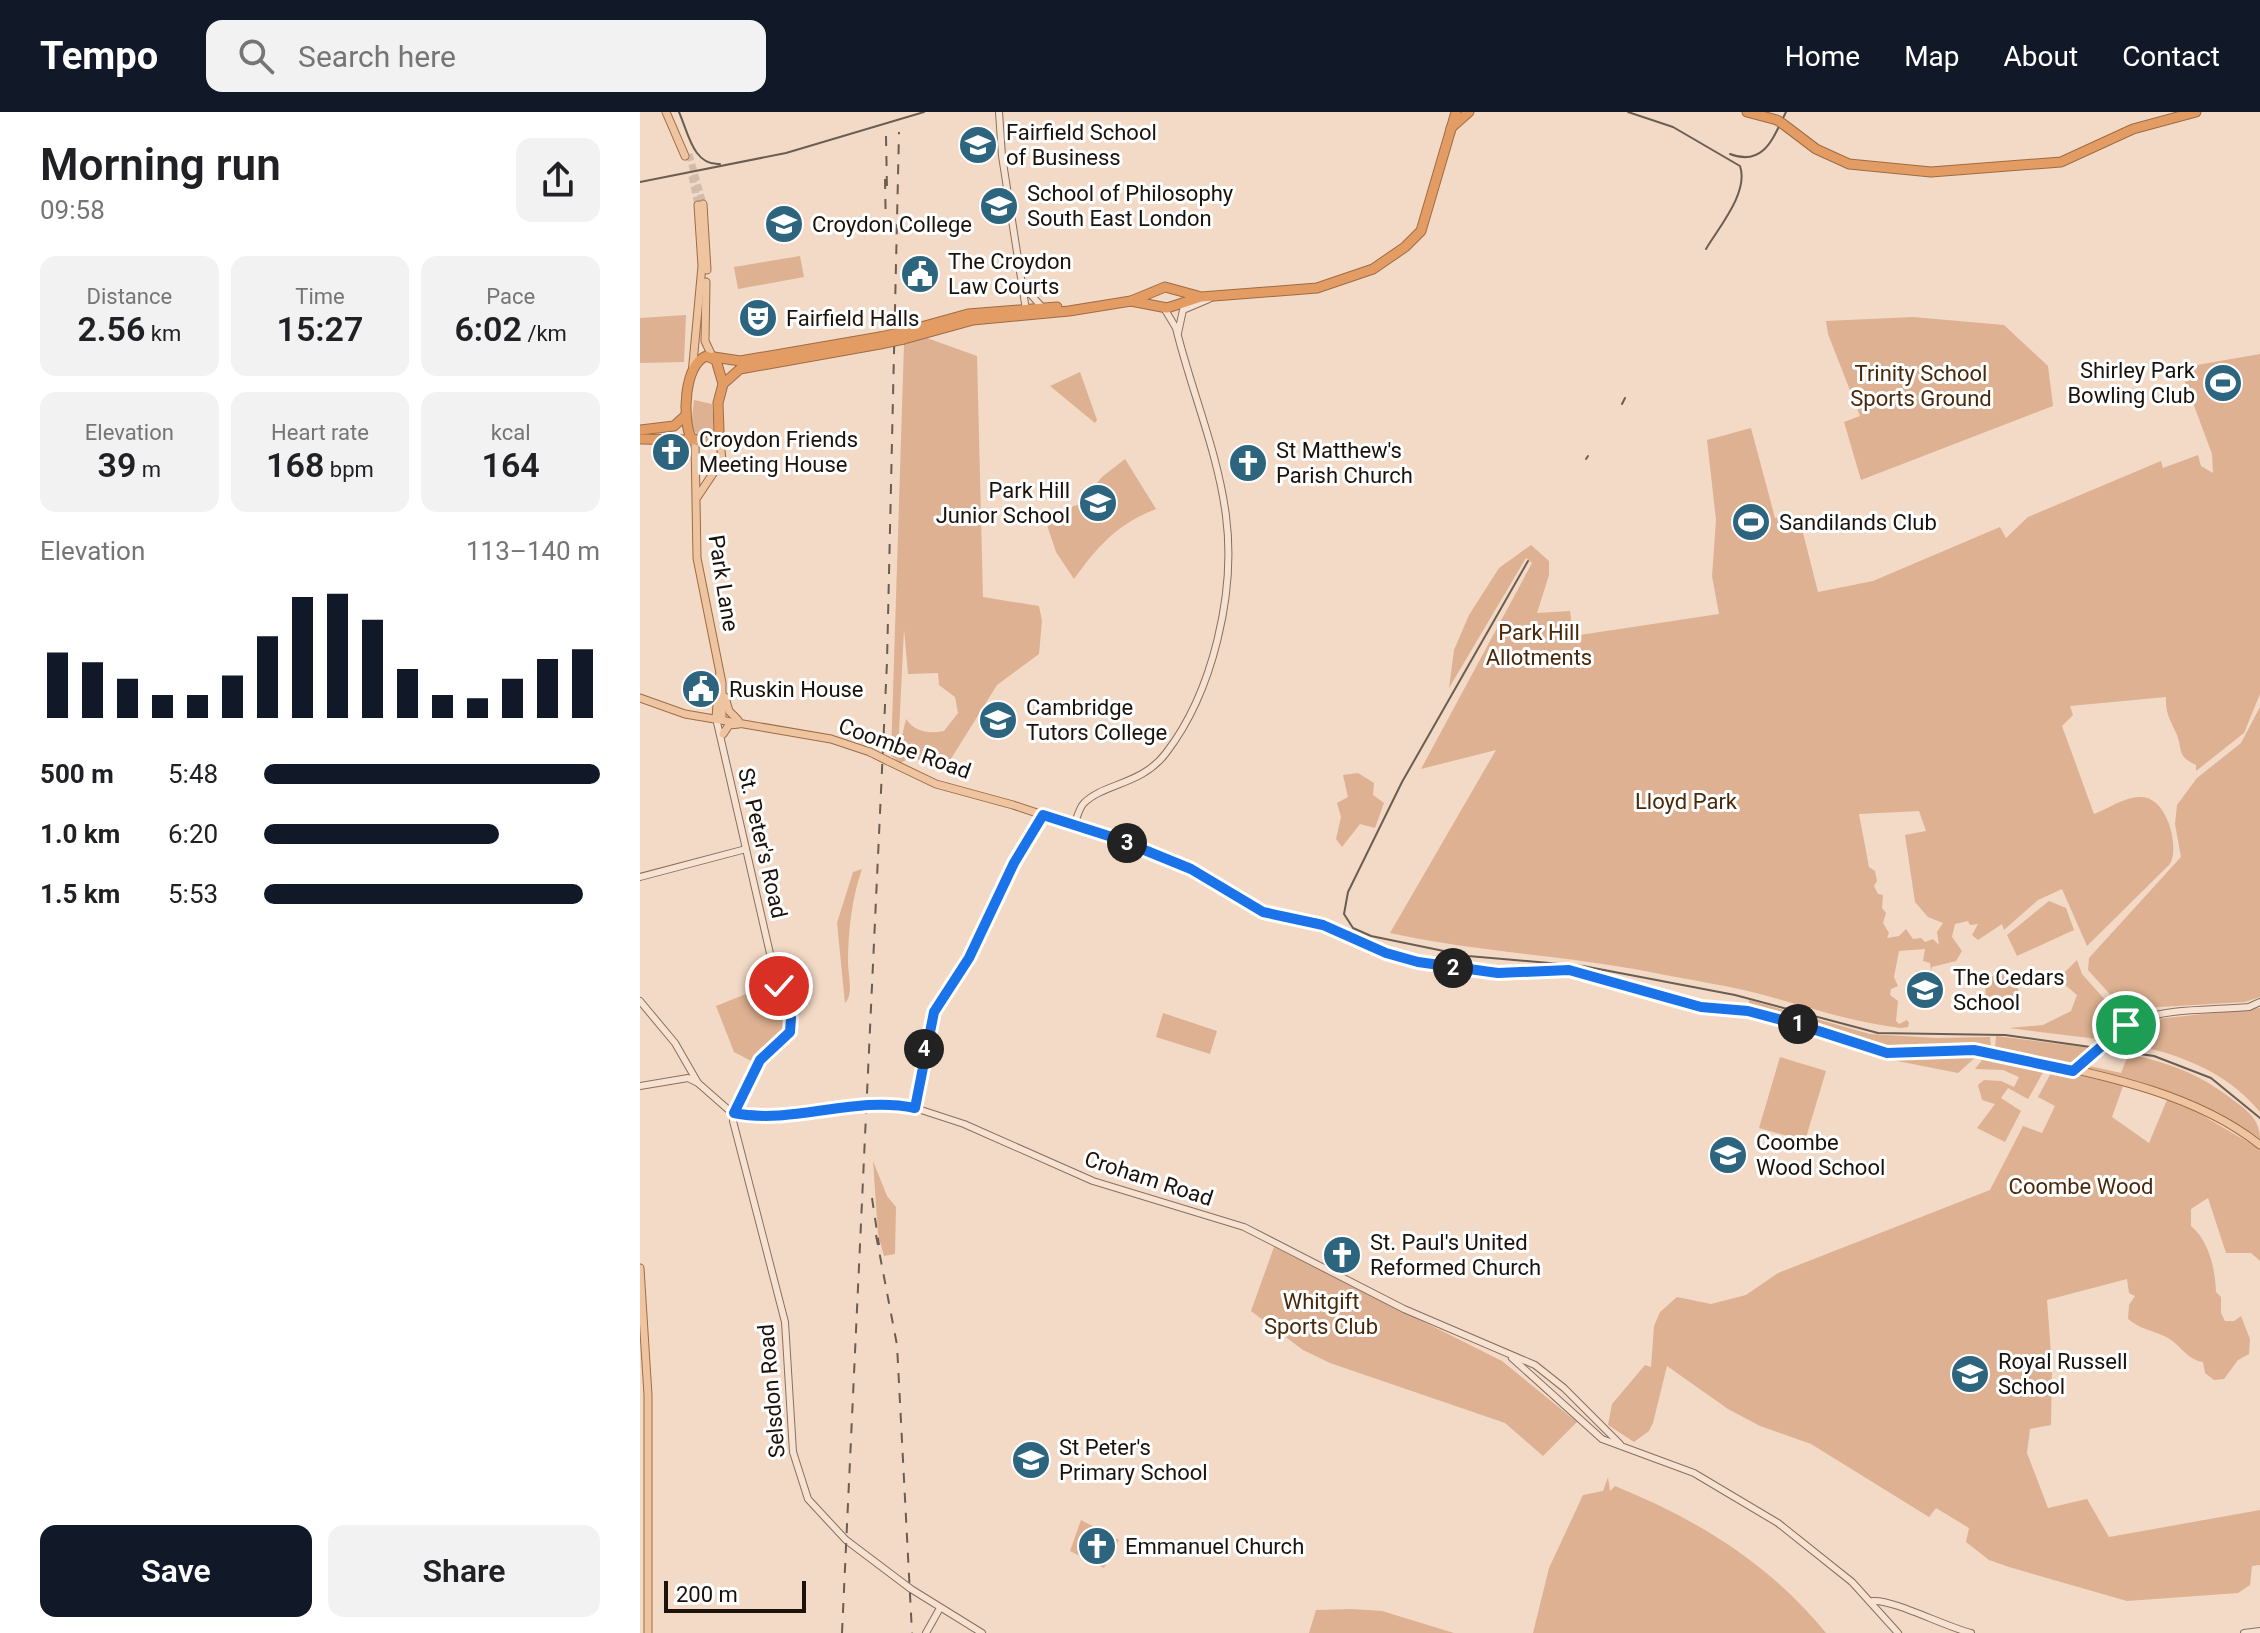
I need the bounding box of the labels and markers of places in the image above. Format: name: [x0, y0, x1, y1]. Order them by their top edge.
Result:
place label: Fairfield School of Business: [1006, 120, 1157, 170]
school or university icon: Fairfield School of Business: [957, 124, 999, 166]
place label: School of Philosophy South East London: [1027, 181, 1234, 231]
school or university icon: School of Philosophy South East London: [978, 185, 1020, 227]
school or university icon: Croydon College: [763, 203, 805, 245]
place label: Croydon College: [812, 212, 972, 237]
place label: The Croydon Law Courts: [948, 249, 1072, 299]
public building icon: The Croydon Law Courts: [899, 253, 941, 295]
theatre icon: Fairfield Halls: [737, 297, 779, 339]
place label: Fairfield Halls: [786, 306, 919, 331]
place label: Shirley Park Bowling Club: [2067, 358, 2196, 408]
sports icon: Shirley Park Bowling Club: [2202, 362, 2244, 404]
place label: Croydon Friends Meeting House: [699, 427, 858, 477]
church icon: Croydon Friends Meeting House: [650, 431, 692, 473]
place label: St Matthew's Parish Church: [1276, 438, 1413, 488]
church icon: St Matthew's Parish Church: [1227, 442, 1269, 484]
place label: Park Hill Junior School: [936, 478, 1070, 528]
school or university icon: Park Hill Junior School: [1077, 482, 1119, 524]
sports icon: Sandilands Club: [1730, 501, 1772, 543]
place label: Sandilands Club: [1779, 510, 1937, 535]
public building icon: Ruskin House: [680, 668, 722, 710]
place label: Ruskin House: [729, 677, 864, 702]
place label: Cambridge Tutors College: [1026, 695, 1167, 745]
school or university icon: Cambridge Tutors College: [977, 699, 1019, 741]
pin: 3: [1107, 823, 1147, 863]
pin: 2: [1433, 948, 1473, 988]
pin: [745, 952, 813, 1020]
place label: The Cedars School: [1953, 965, 2065, 1015]
school or university icon: The Cedars School: [1904, 969, 1946, 1011]
pin: [2092, 991, 2160, 1059]
pin: 1: [1778, 1004, 1818, 1044]
pin: 4: [904, 1029, 944, 1069]
place label: Coombe Wood School: [1756, 1130, 1885, 1180]
school or university icon: Coombe Wood School: [1707, 1134, 1749, 1176]
place label: St. Paul's United Reformed Church: [1370, 1230, 1541, 1280]
church icon: St. Paul's United Reformed Church: [1321, 1234, 1363, 1276]
place label: Royal Russell School: [1998, 1349, 2128, 1399]
school or university icon: Royal Russell School: [1949, 1353, 1991, 1395]
place label: St Peter's Primary School: [1059, 1435, 1208, 1485]
school or university icon: St Peter's Primary School: [1010, 1439, 1052, 1481]
church icon: Emmanuel Church: [1076, 1525, 1118, 1567]
place label: Emmanuel Church: [1125, 1534, 1304, 1559]

